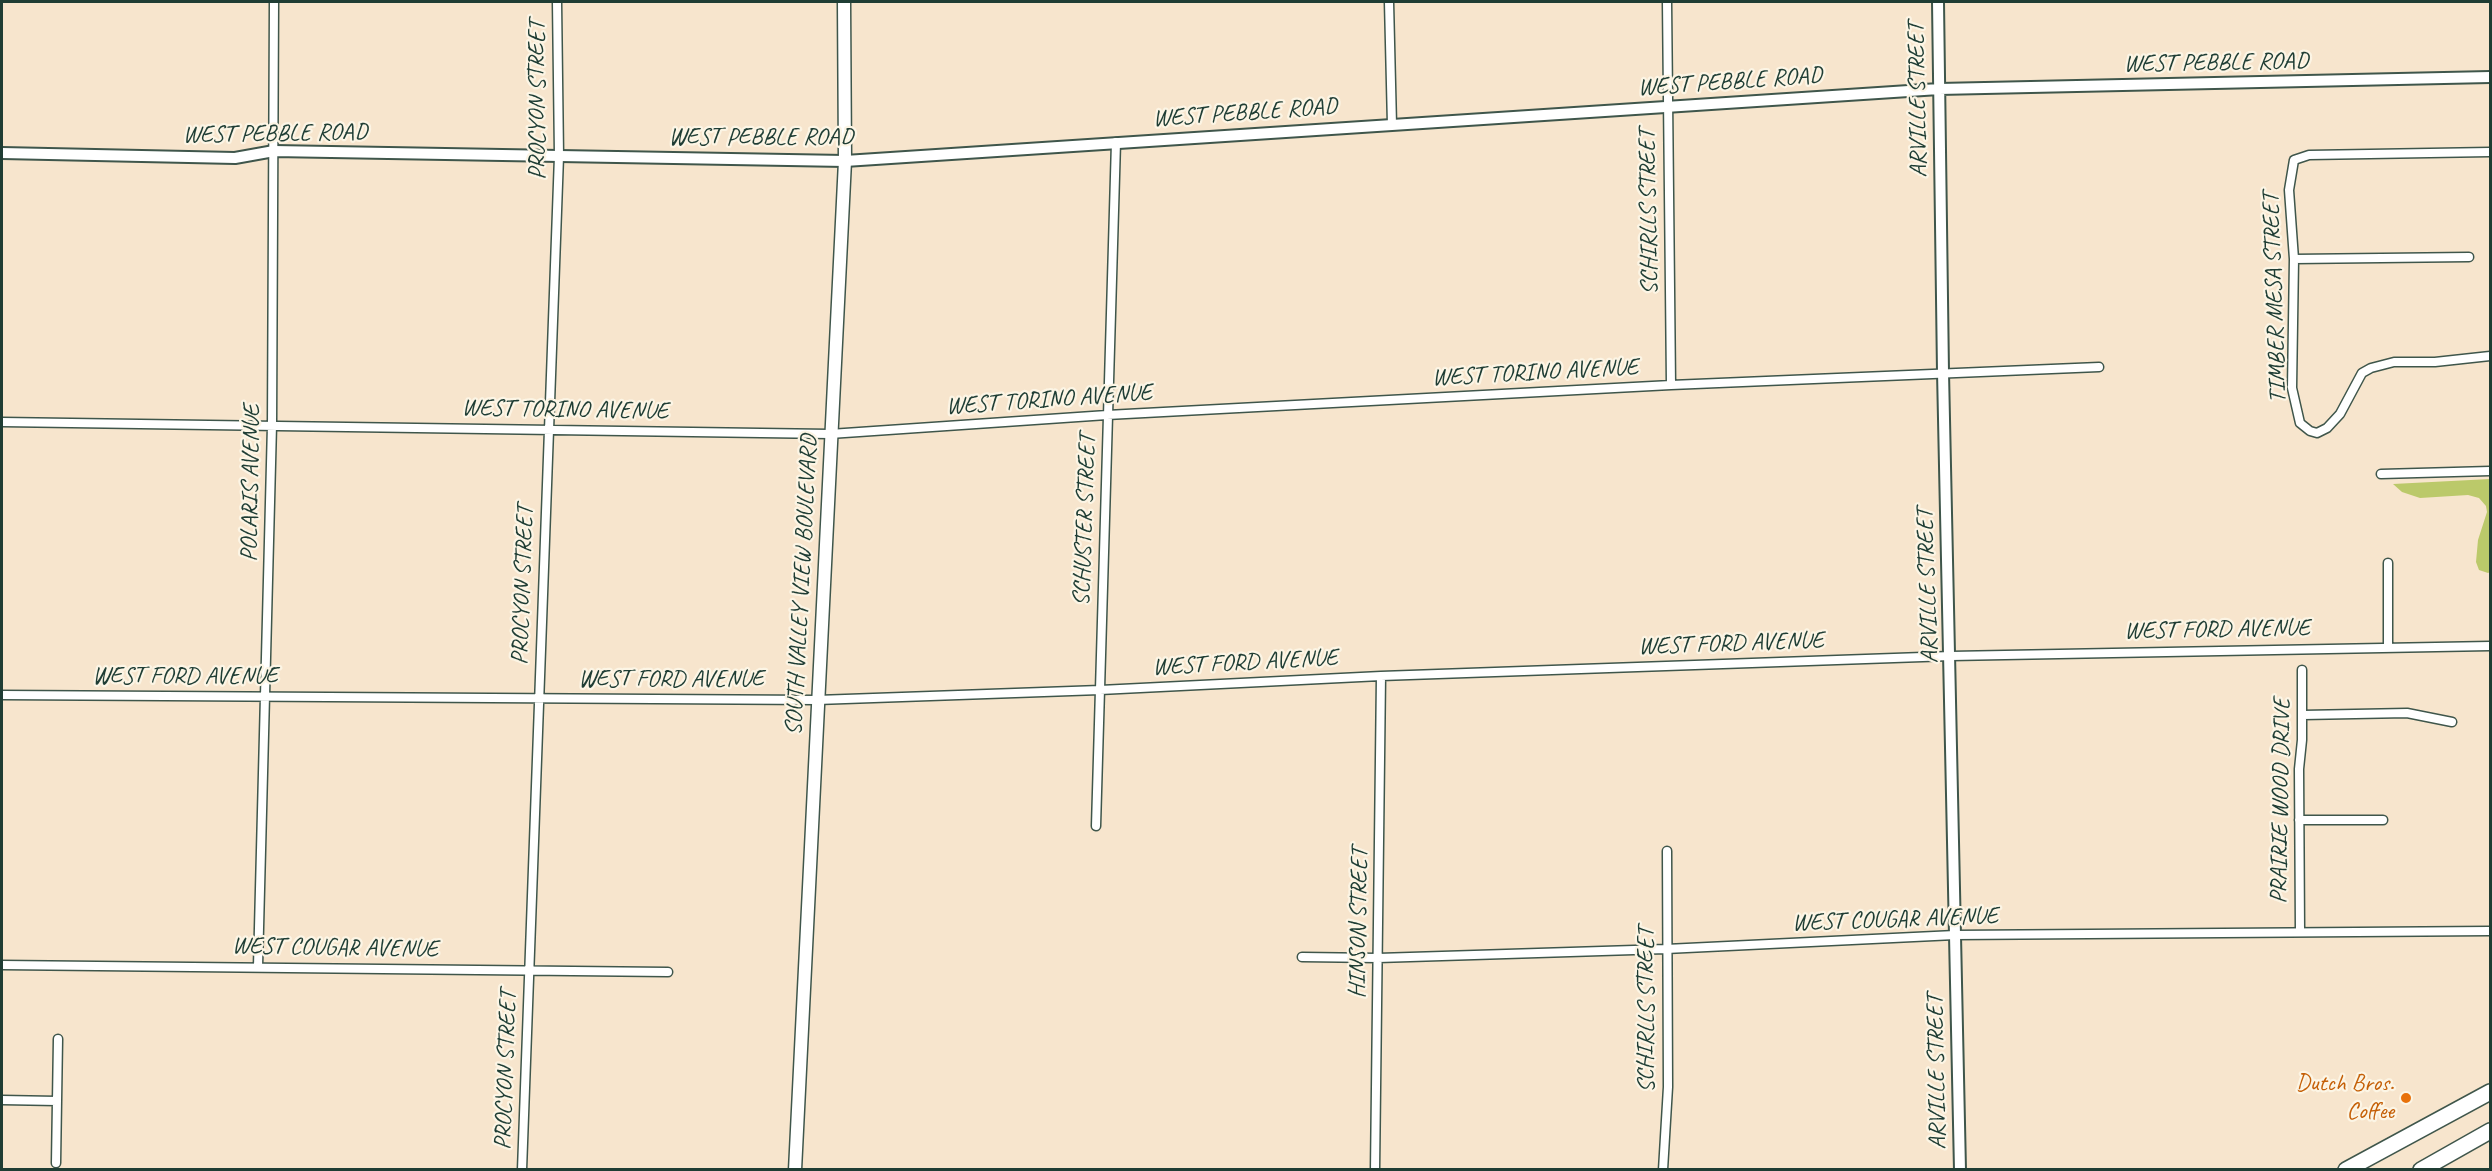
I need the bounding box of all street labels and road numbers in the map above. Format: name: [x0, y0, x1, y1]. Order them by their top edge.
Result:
street label: PROCYON STREET: [524, 20, 552, 180]
street label: ARVILLE STREET: [1902, 22, 1934, 178]
street label: WEST PEBBLE ROAD: [2123, 47, 2309, 79]
street label: WEST PEBBLE ROAD: [1637, 61, 1823, 103]
street label: WEST PEBBLE ROAD: [1152, 92, 1338, 134]
street label: WEST PEBBLE ROAD: [182, 118, 368, 150]
street label: WEST PEBBLE ROAD: [669, 124, 853, 152]
street label: SCHIRLLS STREET: [1633, 129, 1665, 295]
street label: TIMBER MESA STREET: [2257, 192, 2293, 404]
street label: WEST TORINO AVENUE: [1431, 353, 1639, 393]
street label: WEST TORINO AVENUE: [945, 378, 1153, 422]
street label: WEST TORINO AVENUE: [461, 394, 669, 426]
street label: POLARIS AVENUE: [235, 404, 267, 562]
street label: SCHUSTER STREET: [1068, 433, 1102, 607]
street label: SOUTH VALLEY VIEW BOULEVARD: [780, 434, 824, 736]
street label: PROCYON STREET: [506, 505, 540, 665]
street label: ARVILLE STREET: [1911, 508, 1945, 664]
street label: WEST FORD AVENUE: [2124, 614, 2310, 646]
street label: WEST FORD AVENUE: [1638, 626, 1824, 662]
street label: WEST FORD AVENUE: [1152, 644, 1338, 682]
street label: WEST FORD AVENUE: [92, 663, 278, 691]
street label: WEST FORD AVENUE: [578, 666, 764, 694]
street label: PRAIRIE WOOD DRIVE: [2265, 698, 2297, 904]
street label: HINSON STREET: [1343, 847, 1375, 999]
street label: WEST COUGAR AVENUE: [1791, 902, 1999, 938]
street label: SCHIRLLS STREET: [1633, 927, 1661, 1093]
street label: WEST COUGAR AVENUE: [232, 932, 438, 964]
street label: PROCYON STREET: [489, 990, 523, 1150]
street label: ARVILLE STREET: [1921, 994, 1953, 1150]

